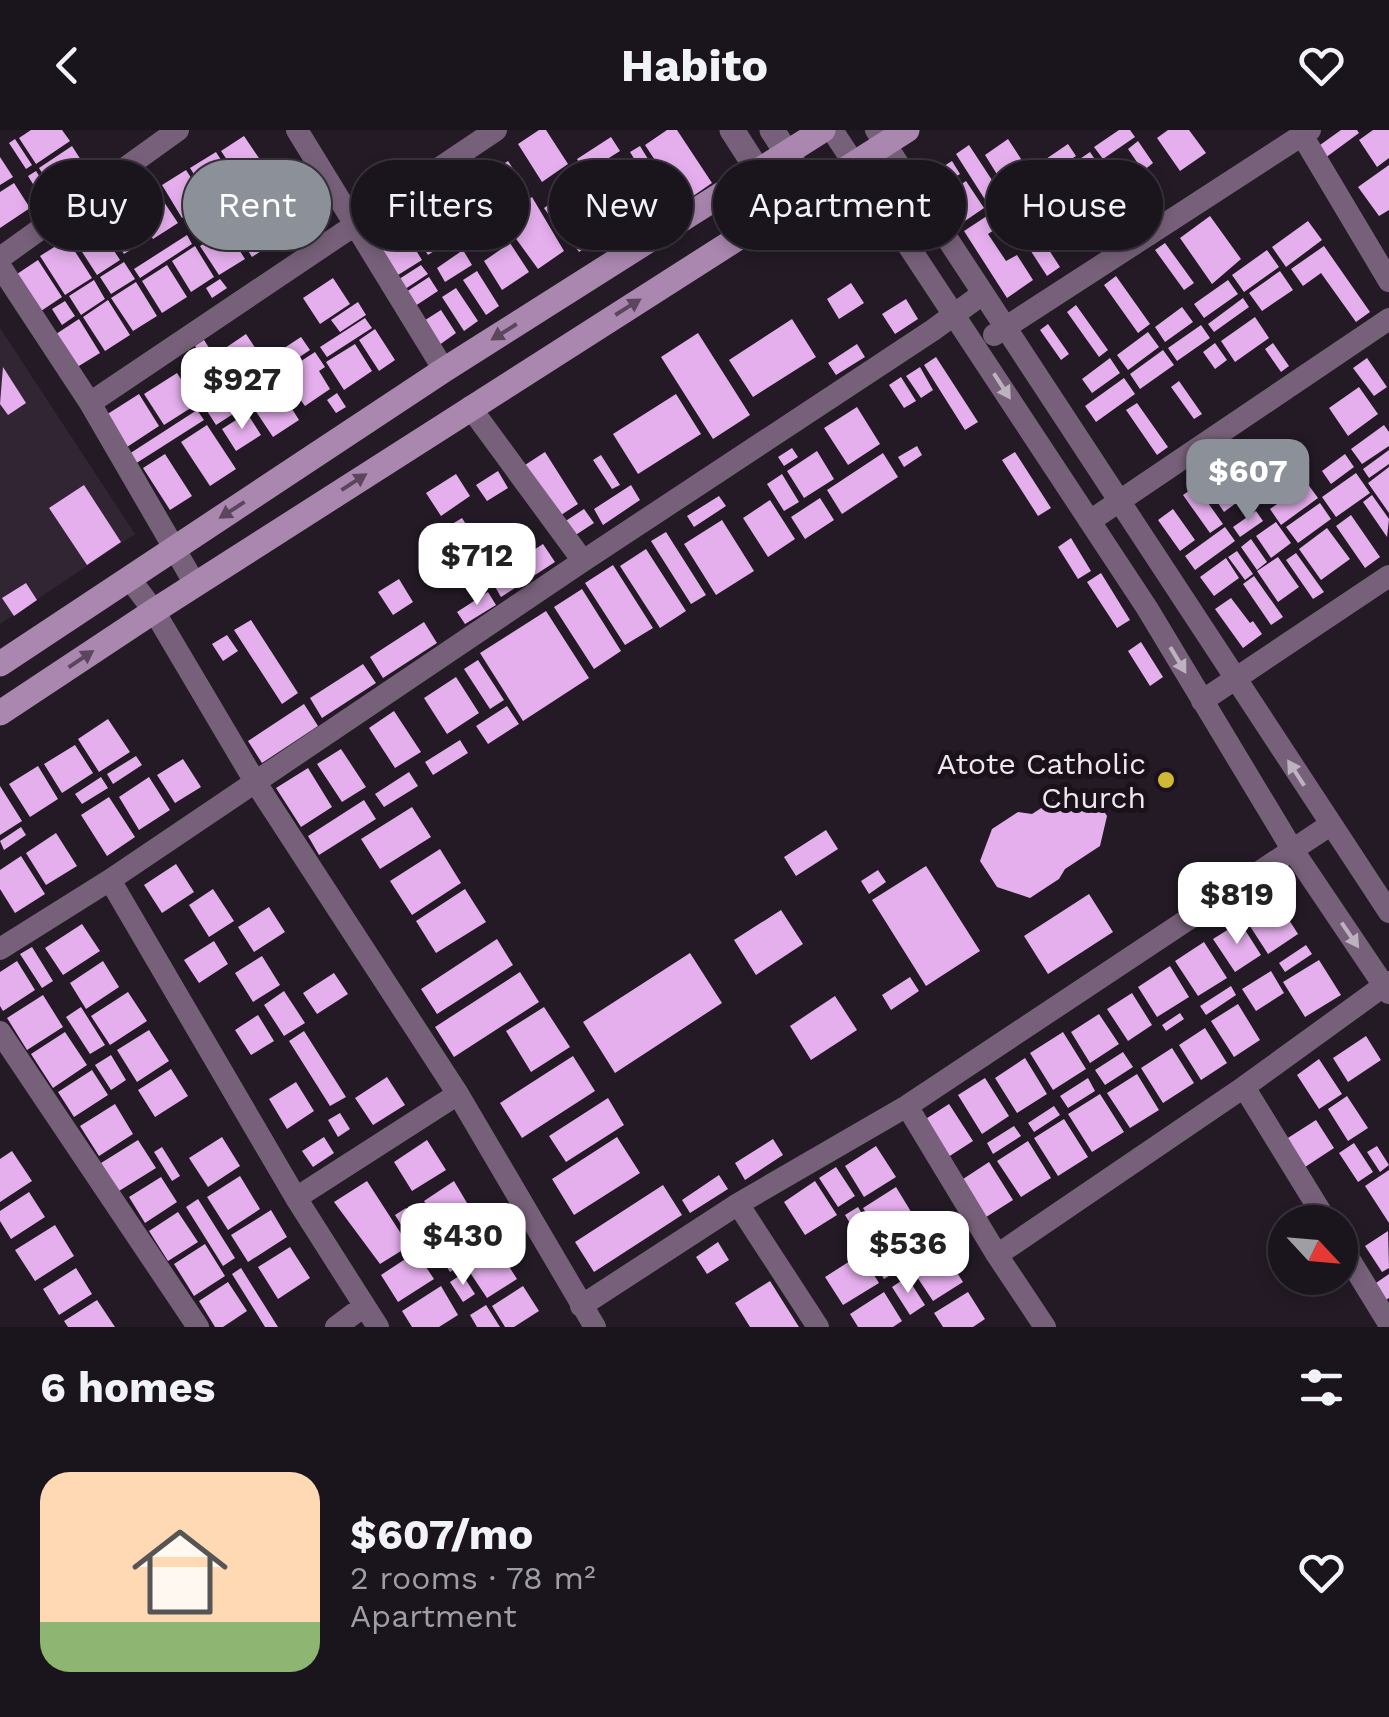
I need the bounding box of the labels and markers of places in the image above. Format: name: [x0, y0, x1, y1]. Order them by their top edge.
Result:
pin: $927: [183, 347, 301, 432]
pin: $607: [1189, 439, 1307, 524]
pin: $712: [418, 523, 536, 608]
place label: Atote Catholic Church: [937, 746, 1146, 815]
marker: Atote Catholic Church: [1155, 769, 1177, 791]
pin: $819: [1178, 862, 1296, 947]
pin: $430: [404, 1203, 522, 1288]
pin: $536: [849, 1211, 967, 1296]

